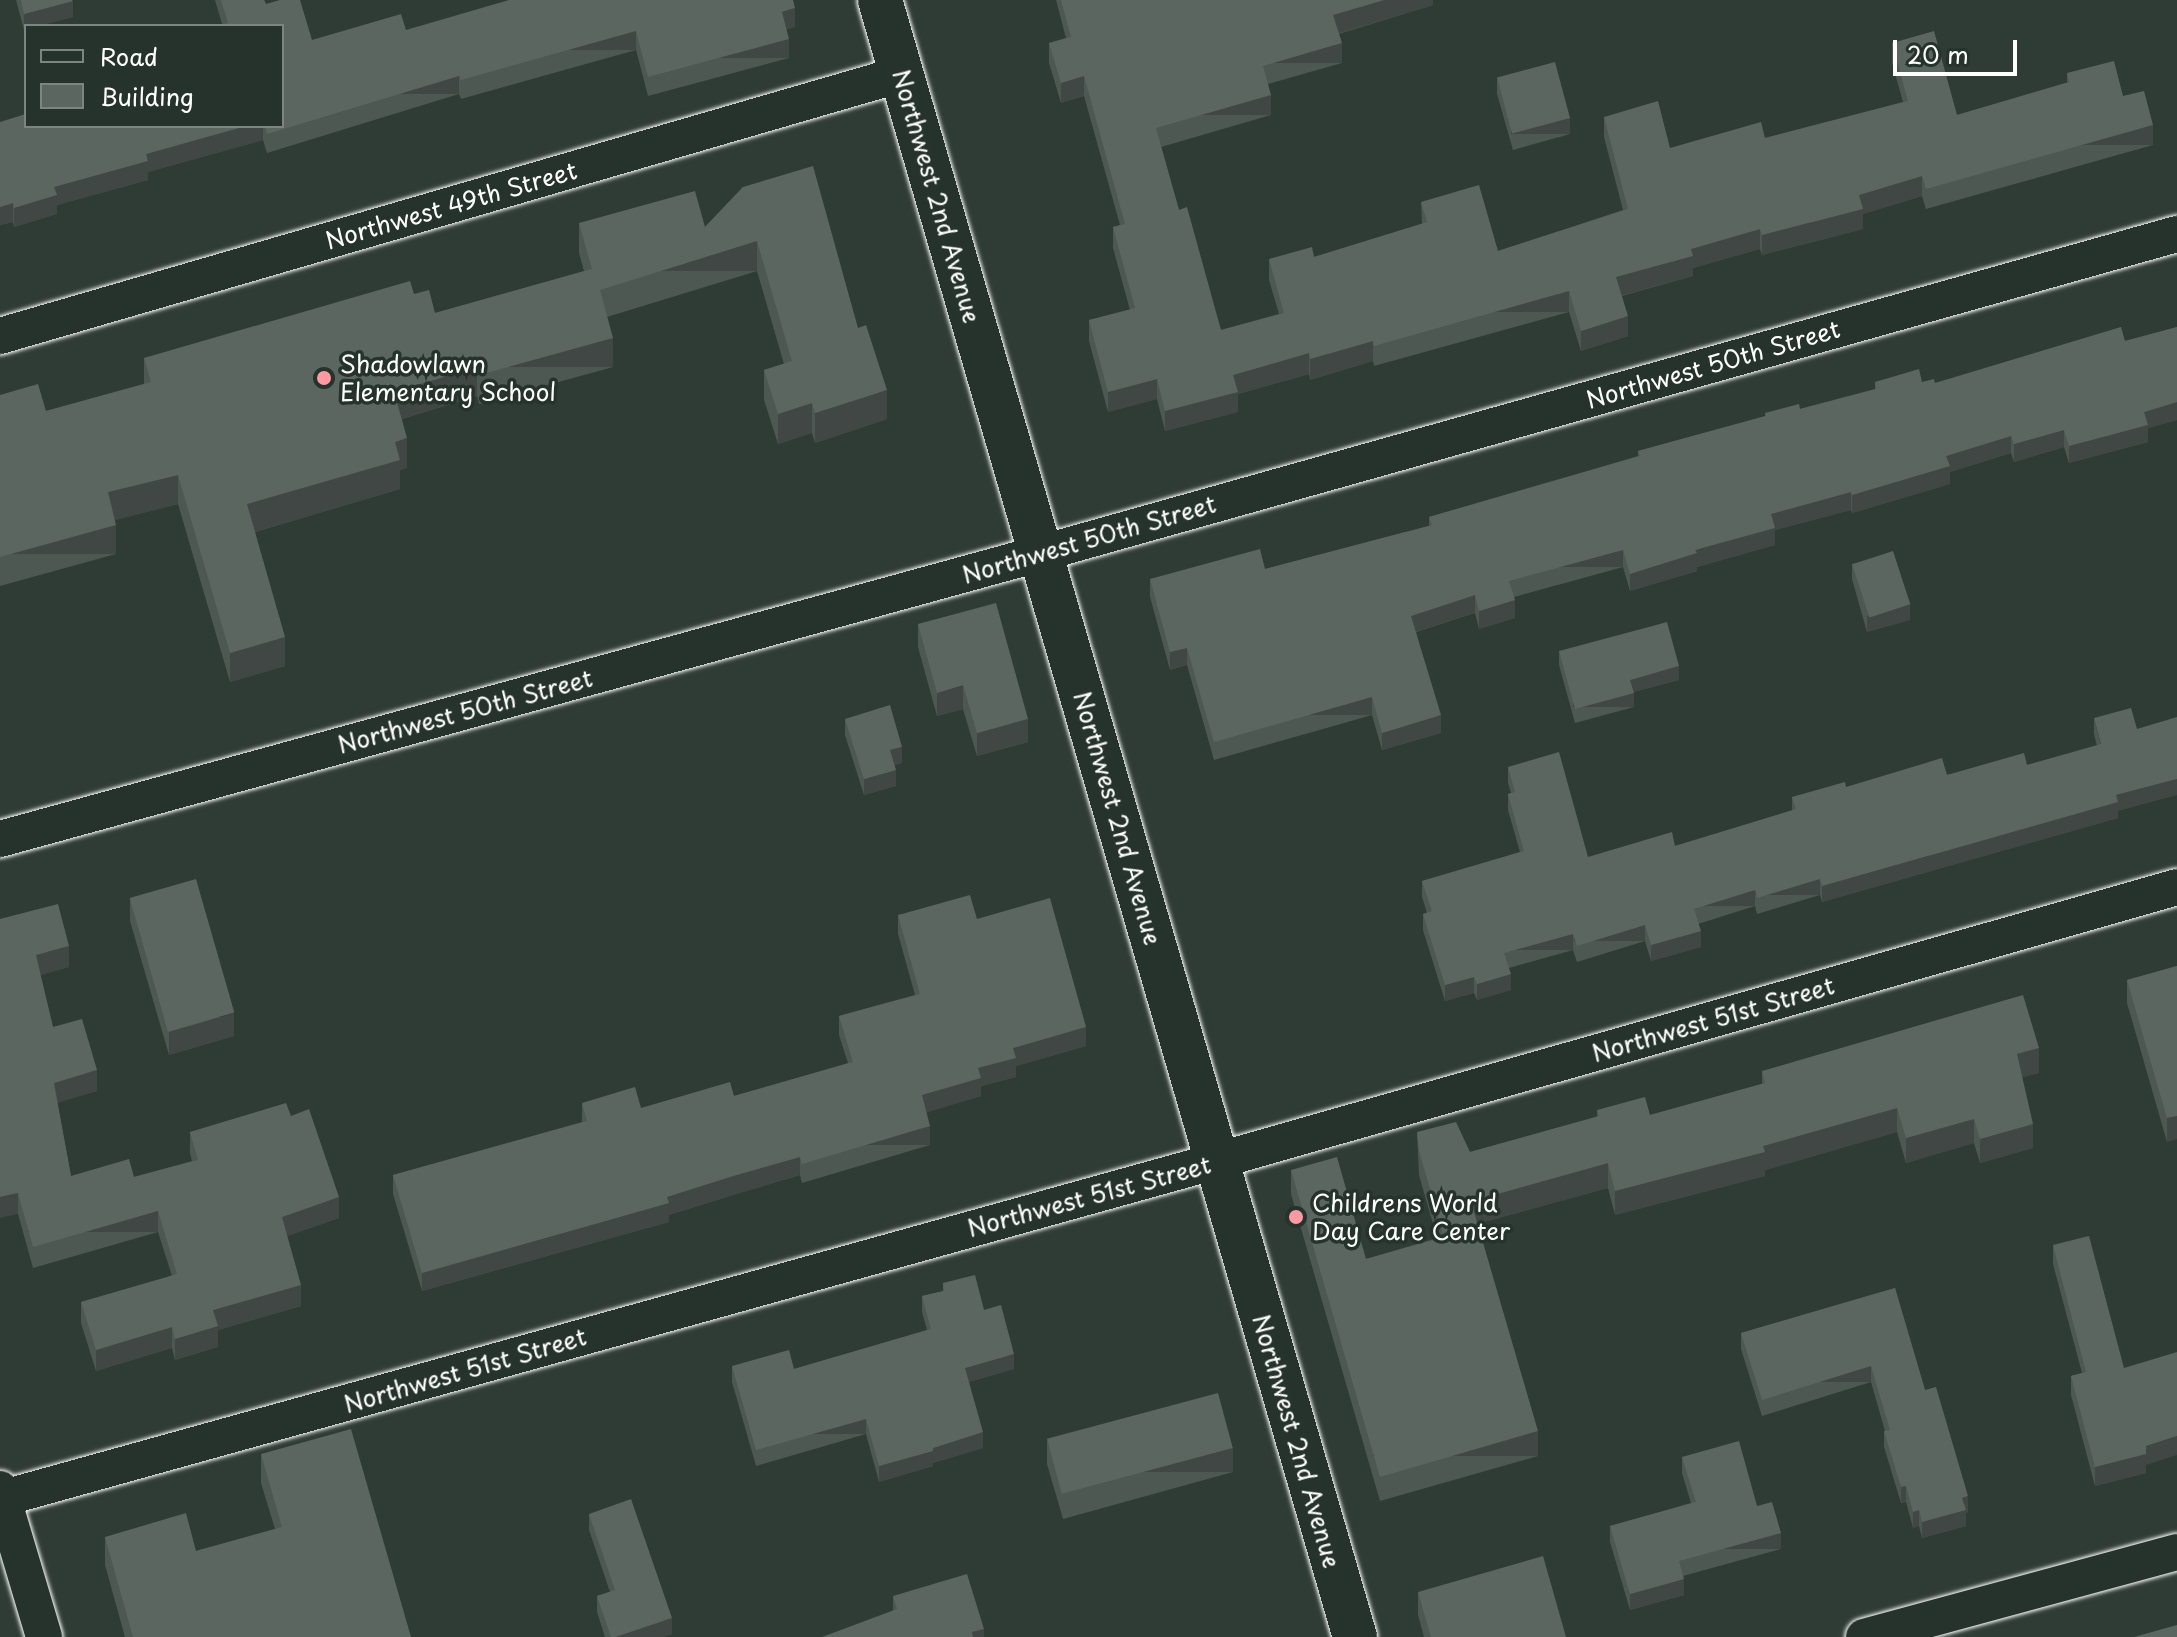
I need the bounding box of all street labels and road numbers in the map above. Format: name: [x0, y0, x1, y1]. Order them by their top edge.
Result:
street label: Northwest 2nd Avenue: [887, 66, 987, 326]
street label: Northwest 49th Street: [322, 155, 580, 255]
street label: Northwest 50th Street: [1582, 314, 1844, 414]
street label: Northwest 50th Street: [958, 489, 1220, 589]
street label: Northwest 50th Street: [334, 663, 596, 759]
street label: Northwest 2nd Avenue: [1068, 688, 1168, 948]
street label: Northwest 51st Street: [1587, 970, 1839, 1068]
street label: Northwest 51st Street: [963, 1149, 1215, 1243]
street label: Northwest 2nd Avenue: [1247, 1311, 1347, 1571]
street label: Northwest 51st Street: [339, 1321, 591, 1419]

